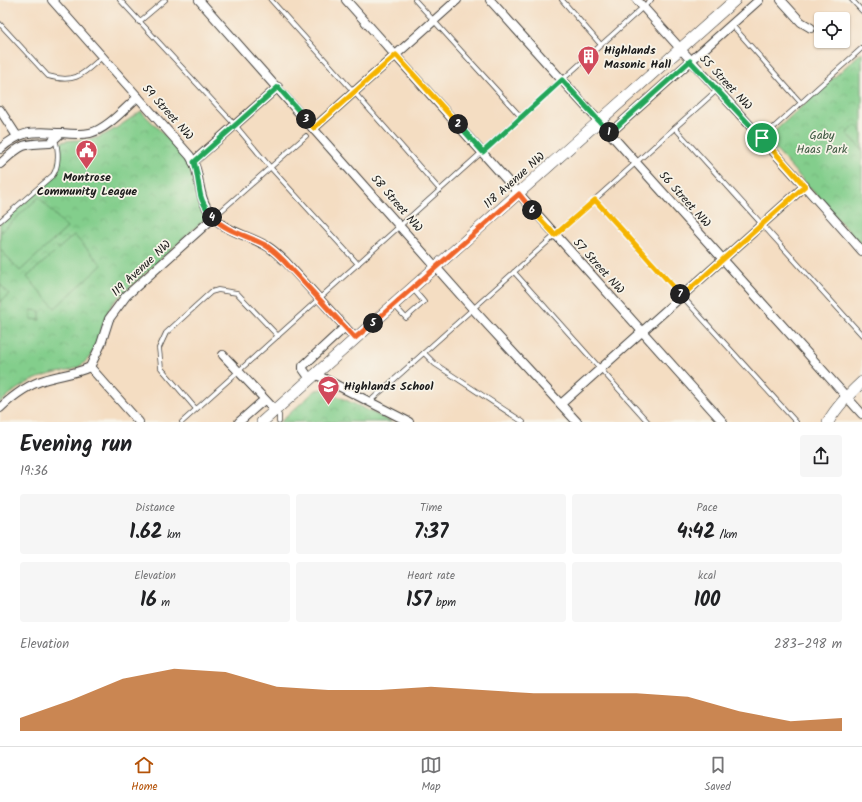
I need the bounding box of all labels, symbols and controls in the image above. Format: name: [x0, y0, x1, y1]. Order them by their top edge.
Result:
map controls: [814, 12, 850, 48]
button: locate: [814, 12, 850, 48]
place label: Highlands Masonic Hall: [604, 41, 672, 74]
building icon: Highlands Masonic Hall: [575, 44, 601, 77]
street label: 55 Street NW: [695, 50, 757, 115]
street label: 59 Street NW: [137, 80, 198, 145]
pin: 3: [296, 109, 316, 129]
text: 3: [303, 110, 309, 128]
pin: 2: [448, 114, 468, 134]
text: 2: [455, 115, 461, 133]
pin: [745, 121, 779, 155]
pin: 1: [599, 122, 619, 142]
text: 1: [607, 123, 611, 141]
park label: Gaby Haas Park: [797, 126, 848, 159]
icon: arrive: [751, 127, 773, 149]
public building icon: Montrose Community League: [74, 137, 100, 170]
street label: 118 Avenue NW: [479, 147, 549, 213]
street label: 56 Street NW: [654, 167, 715, 232]
place label: Montrose Community League: [37, 168, 137, 201]
street label: 58 Street NW: [366, 170, 427, 236]
pin: 6: [522, 200, 542, 220]
text: 6: [529, 201, 535, 219]
pin: 4: [202, 207, 222, 227]
text: 4: [209, 208, 215, 226]
street label: 57 Street NW: [568, 234, 629, 299]
street label: 119 Avenue NW: [107, 236, 176, 301]
pin: 7: [670, 284, 690, 304]
text: 7: [677, 285, 683, 303]
pin: 5: [363, 313, 383, 333]
text: 5: [370, 314, 376, 332]
school or university icon: Highlands School: [315, 373, 341, 406]
place label: Highlands School: [344, 377, 434, 396]
text: Evening run: [20, 428, 132, 463]
button: share: [800, 435, 842, 477]
text: 19:36: [20, 461, 48, 482]
text: Distance: [135, 499, 175, 517]
text: Time: [420, 499, 442, 517]
text: Pace: [697, 499, 717, 517]
text: 1.62: [129, 517, 162, 549]
text: 7:37: [414, 517, 448, 549]
text: 4:42: [677, 517, 715, 549]
text: km: [162, 526, 181, 544]
text: /km: [715, 526, 737, 544]
text: Elevation: [134, 567, 176, 585]
text: Heart rate: [407, 567, 455, 585]
text: kcal: [698, 567, 716, 585]
text: 16: [140, 585, 157, 617]
text: 157: [406, 585, 432, 617]
text: 100: [694, 585, 720, 617]
text: m: [157, 594, 170, 612]
text: bpm: [432, 594, 456, 612]
text: Elevation: [20, 634, 69, 655]
text: 283–298 m: [774, 634, 842, 655]
tab: Home: [131, 754, 157, 796]
tab: Map: [420, 754, 442, 796]
tab: Saved: [705, 754, 731, 796]

